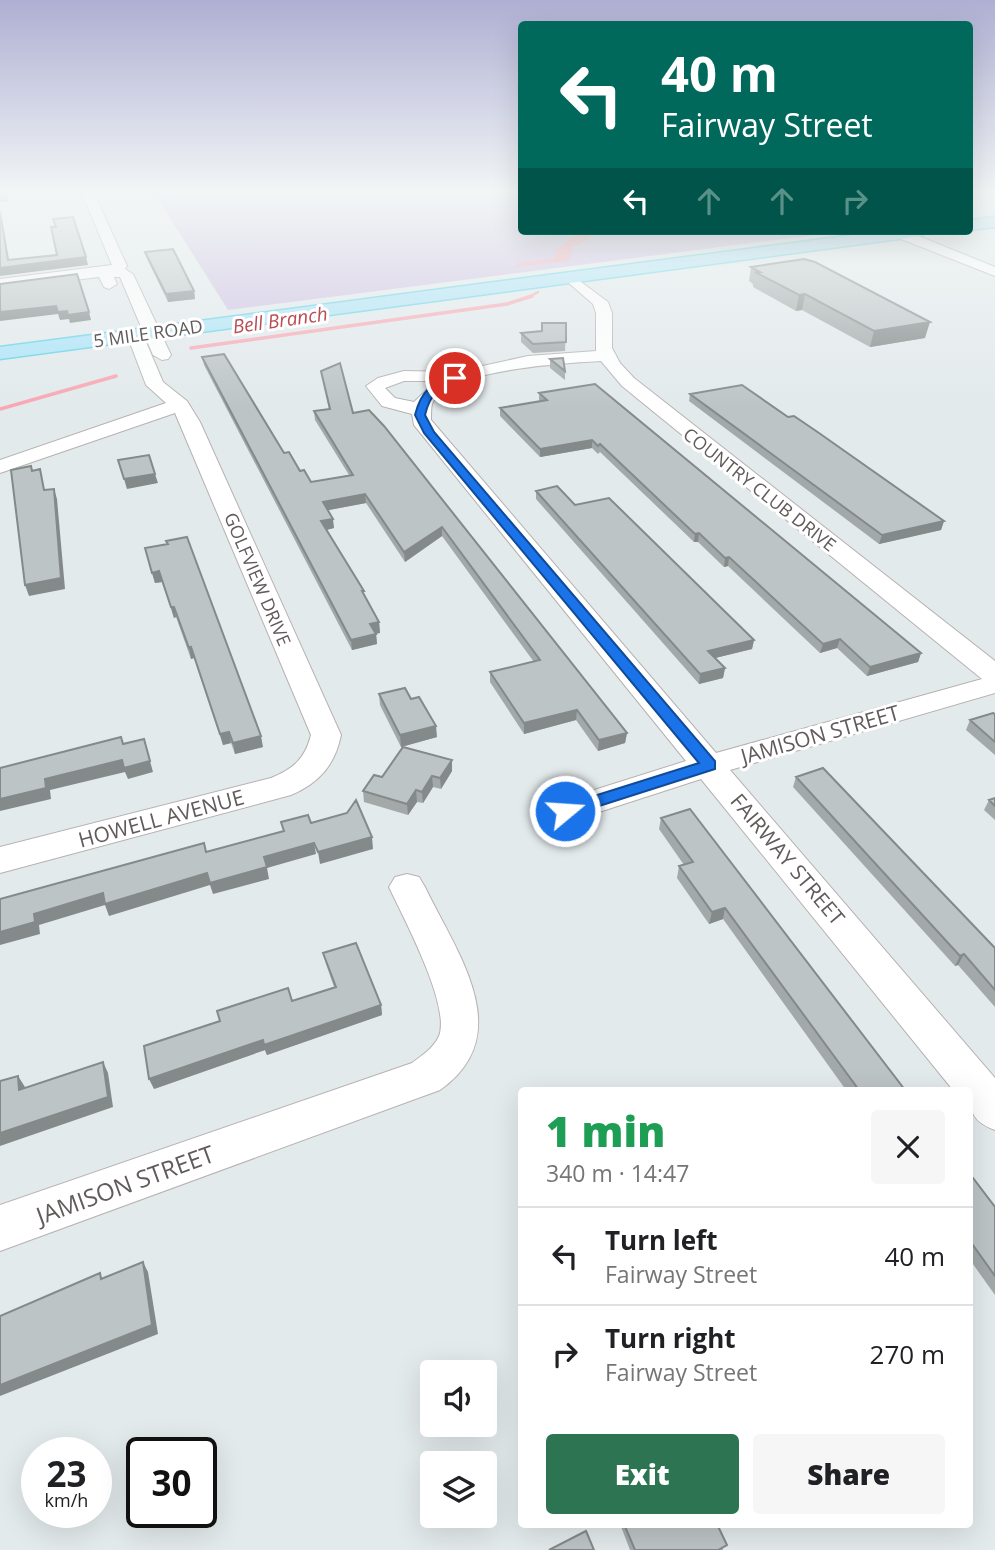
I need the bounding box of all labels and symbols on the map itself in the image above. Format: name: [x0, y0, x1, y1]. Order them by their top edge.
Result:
water label: Bell Branch: [231, 300, 329, 340]
street label: 5 MILE ROAD: [92, 313, 204, 353]
pin: [425, 348, 485, 408]
street label: COUNTRY CLUB DRIVE: [679, 422, 841, 556]
street label: GOLFVIEW DRIVE: [219, 509, 297, 649]
street label: JAMISON STREET: [736, 698, 903, 771]
position arrow: [528, 774, 602, 848]
street label: HOWELL AVENUE: [75, 782, 247, 854]
street label: FAIRWAY STREET: [725, 787, 852, 931]
street label: JAMISON STREET: [30, 1136, 219, 1232]
speed limit sign: 30: [126, 1437, 217, 1528]

